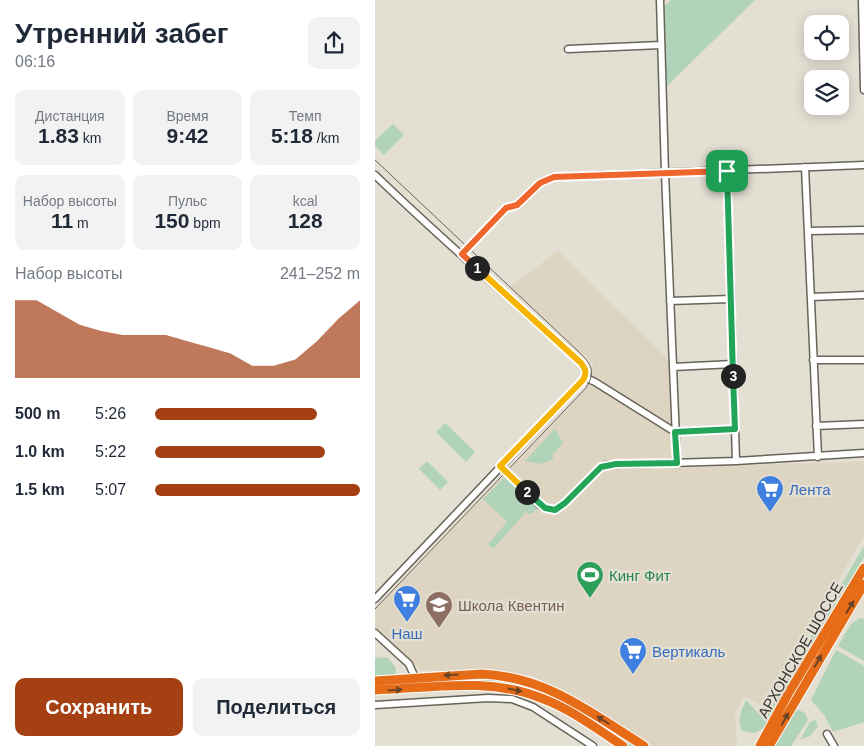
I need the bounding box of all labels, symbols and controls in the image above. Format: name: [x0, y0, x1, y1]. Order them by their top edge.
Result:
map controls: [804, 15, 849, 115]
button: locate: [804, 15, 849, 60]
button: share: [308, 17, 360, 69]
text: Утренний забег: [15, 18, 229, 49]
text: 06:16: [15, 53, 55, 70]
button: layers: [804, 70, 849, 115]
text: Дистанция: [35, 108, 105, 124]
text: Время: [166, 108, 209, 124]
text: Темп: [289, 108, 322, 124]
text: 1.83: [38, 124, 79, 147]
text: 9:42: [166, 124, 209, 147]
text: 5:18: [271, 124, 313, 147]
text: km: [79, 130, 102, 146]
text: /km: [313, 130, 339, 146]
pin: [706, 150, 748, 192]
icon: arrive: [713, 157, 741, 185]
text: Набор высоты: [23, 193, 117, 209]
text: Пульс: [168, 193, 207, 209]
text: kcal: [293, 193, 318, 209]
text: 11: [51, 209, 73, 232]
text: 150: [154, 209, 189, 232]
text: 128: [288, 209, 323, 232]
text: m: [73, 215, 89, 231]
text: bpm: [189, 215, 221, 231]
pin: 1: [465, 256, 489, 280]
text: 1: [474, 260, 481, 276]
text: Набор высоты: [15, 265, 122, 282]
text: 241–252 m: [280, 265, 360, 282]
pin: 3: [721, 364, 745, 388]
text: 3: [730, 368, 737, 384]
text: 500 m: [15, 405, 60, 422]
text: 5:26: [95, 405, 126, 422]
text: 1.0 km: [15, 443, 65, 460]
text: 5:22: [95, 443, 126, 460]
supermarket icon: Лента: [755, 474, 785, 513]
pin: 2: [515, 480, 539, 504]
text: 1.5 km: [15, 481, 65, 498]
text: 5:07: [95, 481, 126, 498]
place label: Лента: [789, 481, 831, 498]
text: 2: [524, 484, 531, 500]
sports icon: Кинг Фит: [575, 560, 605, 599]
place label: Кинг Фит: [609, 567, 671, 584]
street label: АРХОНСКОЕ ШОССЕ: [754, 579, 846, 721]
supermarket icon: Наш: [392, 584, 422, 623]
school or university icon: Школа Квентин: [424, 590, 454, 629]
place label: Школа Квентин: [458, 597, 564, 614]
one-way arrow: [845, 601, 854, 614]
place label: Наш: [391, 625, 423, 642]
supermarket icon: Вертикаль: [618, 636, 648, 675]
place label: Вертикаль: [652, 643, 726, 660]
one-way arrow: [813, 655, 822, 668]
one-way arrow: [443, 672, 459, 680]
button: Сохранить: [15, 678, 183, 736]
button: Поделиться: [193, 678, 360, 736]
one-way arrow: [387, 685, 403, 693]
one-way arrow: [507, 686, 522, 694]
one-way arrow: [780, 712, 789, 726]
one-way arrow: [596, 715, 609, 724]

